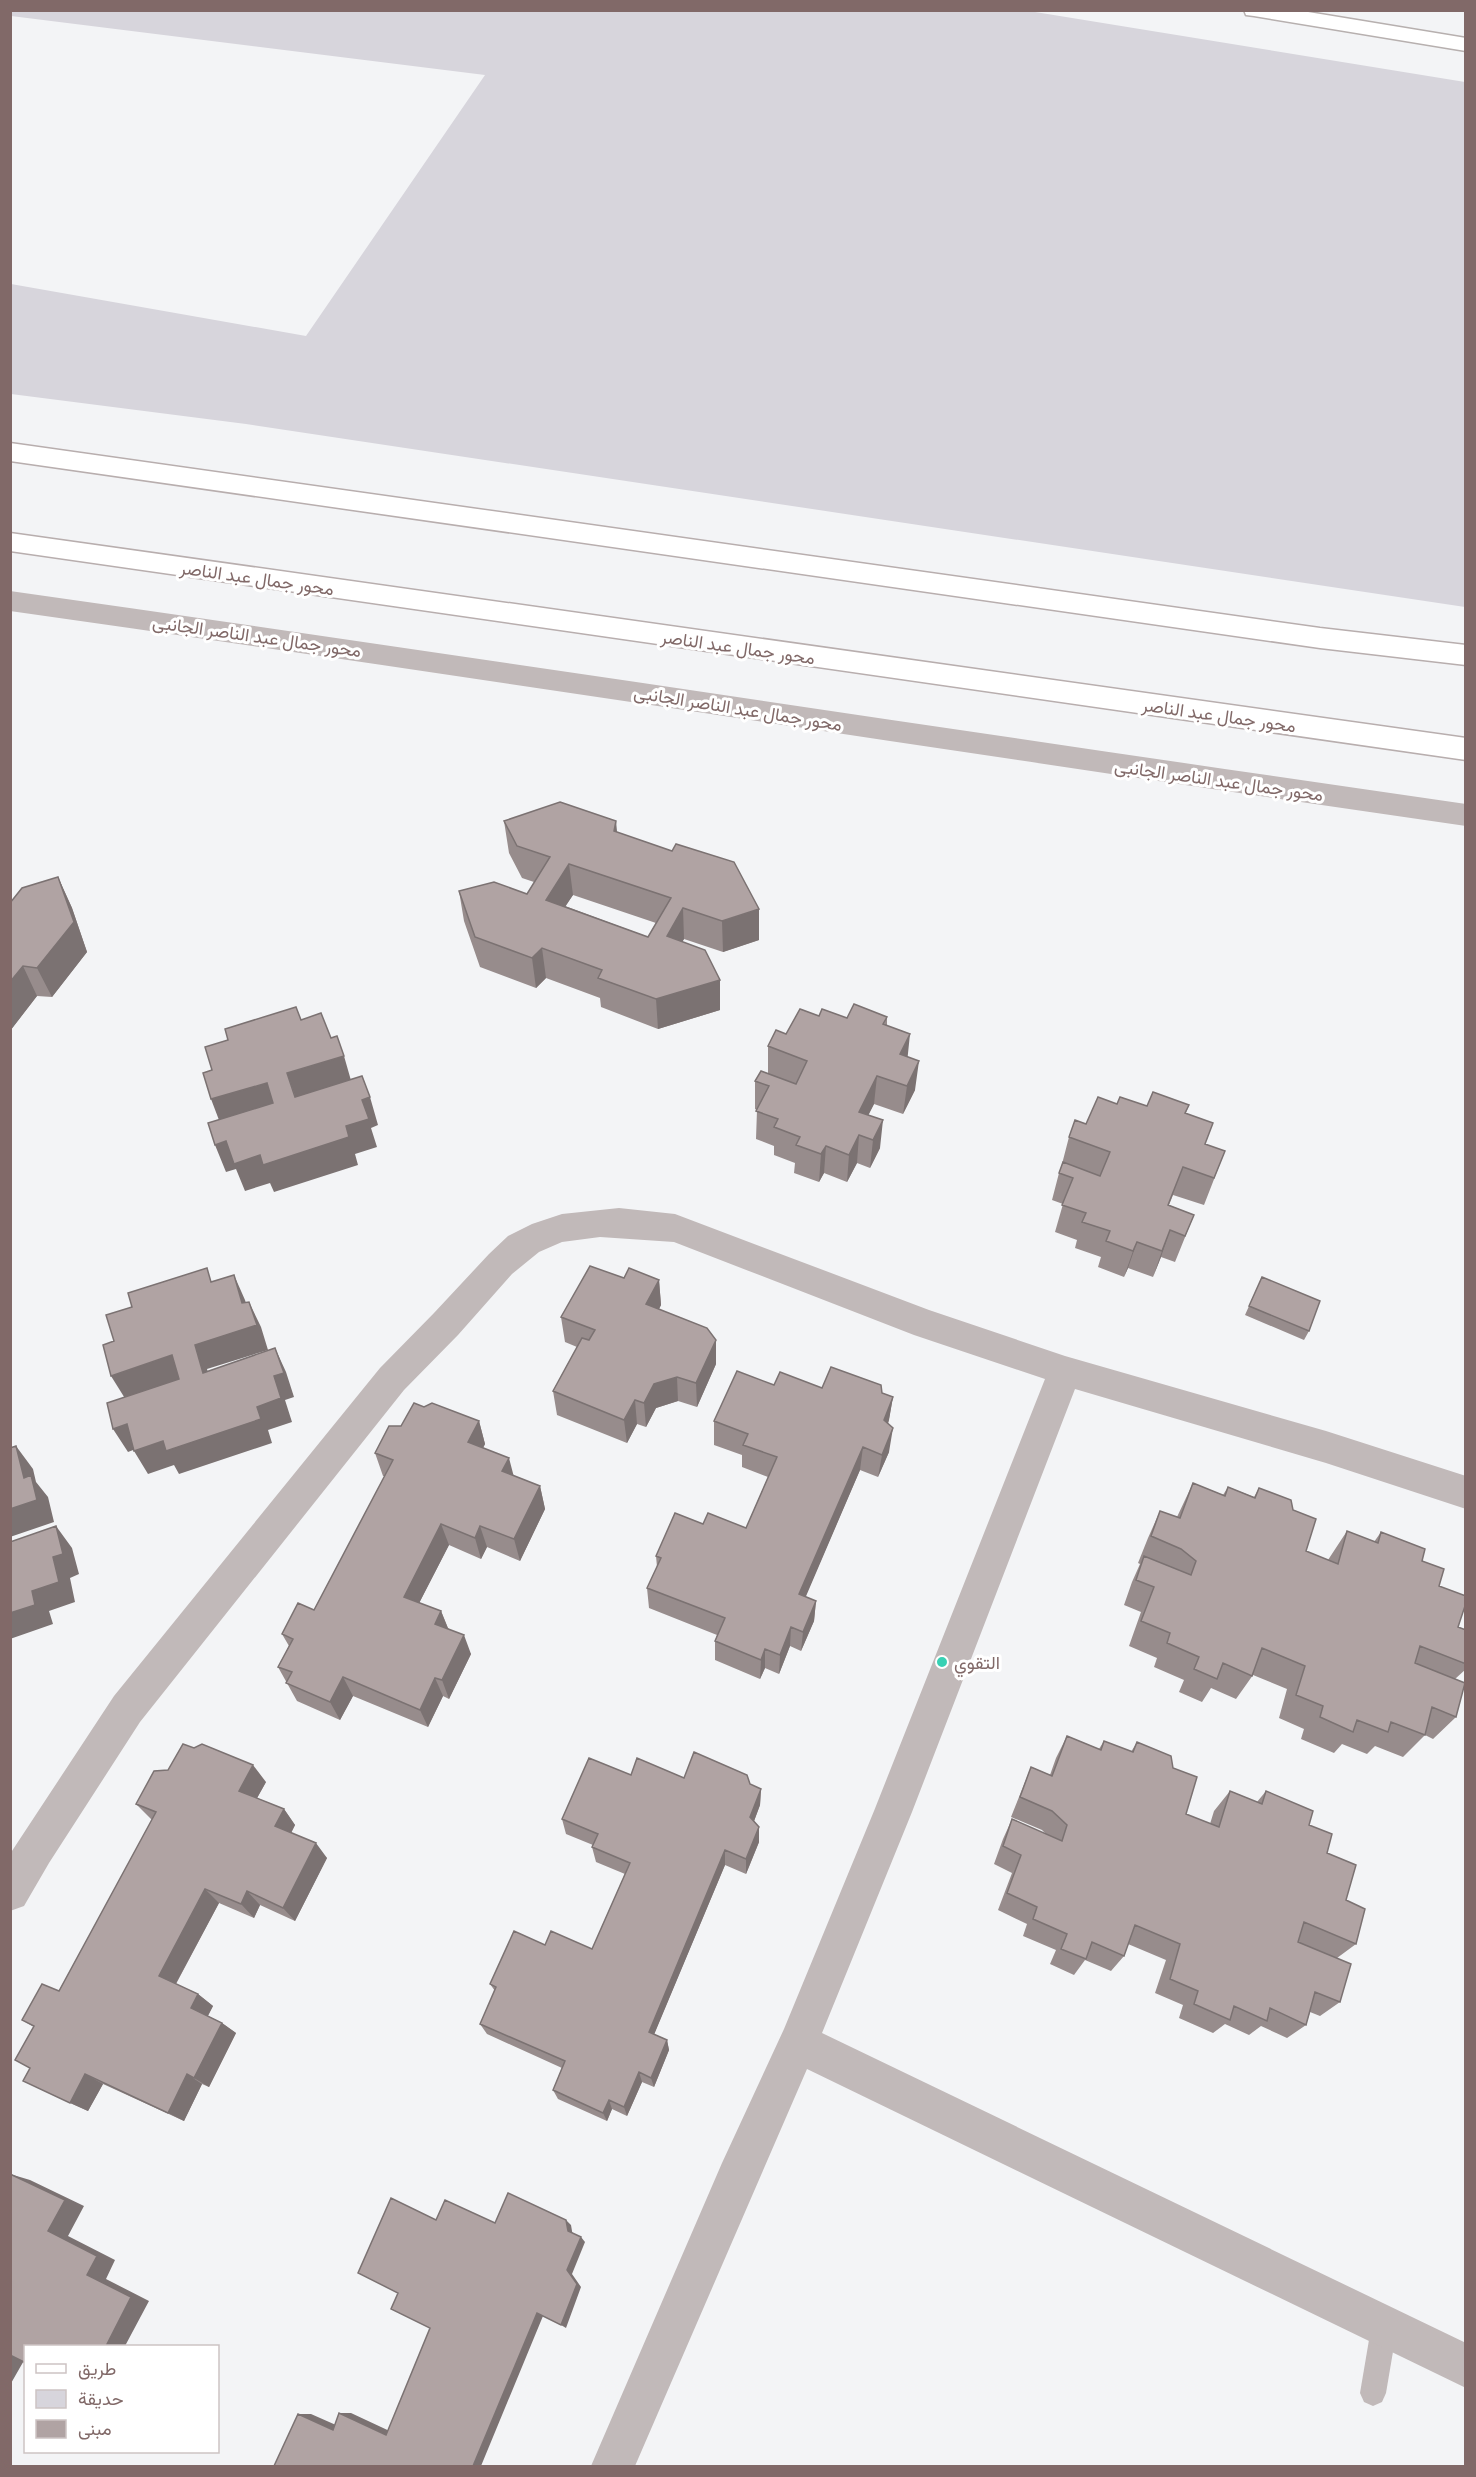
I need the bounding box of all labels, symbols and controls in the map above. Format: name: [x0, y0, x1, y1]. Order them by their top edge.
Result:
street label: محور جمال عبد الناصر: [178, 557, 335, 600]
street label: محور جمال عبد الناصر الجانبى: [151, 611, 363, 662]
street label: محور جمال عبد الناصر: [659, 626, 816, 669]
street label: محور جمال عبد الناصر الجانبى: [632, 681, 844, 736]
street label: محور جمال عبد الناصر: [1140, 694, 1297, 737]
street label: محور جمال عبد الناصر الجانبى: [1113, 755, 1325, 806]
place label: التقوي: [954, 1652, 1000, 1678]
marker: التقوي: [935, 1655, 949, 1669]
legend: [24, 2345, 219, 2453]
text: طريق: [78, 2358, 116, 2380]
text: حديقة: [78, 2388, 124, 2409]
text: مبنى: [78, 2418, 112, 2440]

